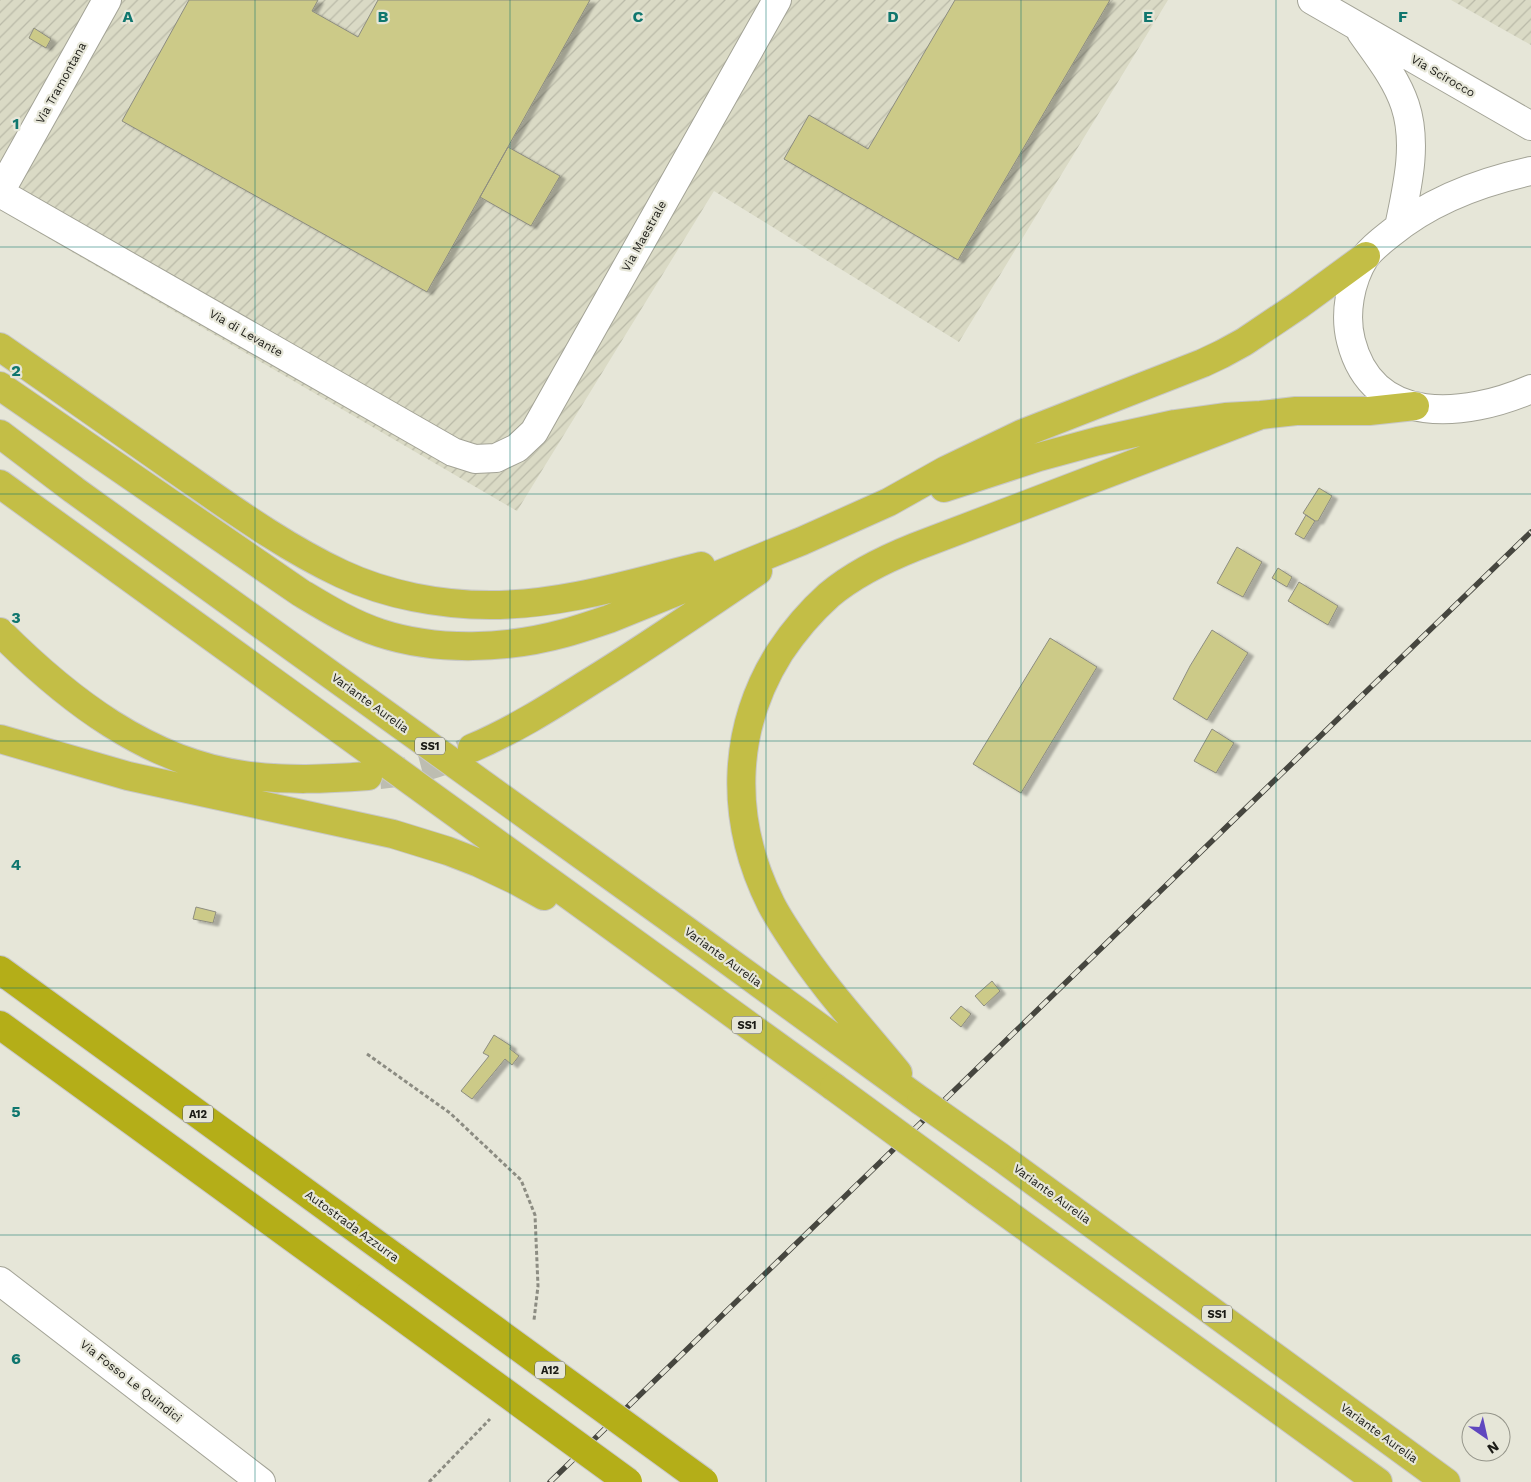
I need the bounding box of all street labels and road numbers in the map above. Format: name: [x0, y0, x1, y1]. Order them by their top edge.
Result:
street label: Via Tramontana: [33, 40, 89, 126]
street label: Via Scirocco: [1408, 52, 1478, 100]
street label: Via Maestrale: [619, 198, 669, 274]
street label: Via di Levante: [207, 306, 285, 360]
street label: Variante Aurelia: [329, 670, 412, 736]
road number: SS1: [415, 738, 445, 754]
street label: Variante Aurelia: [682, 924, 765, 990]
road number: SS1: [732, 1016, 762, 1034]
road number: A12: [183, 1106, 213, 1122]
street label: Variante Aurelia: [1011, 1161, 1094, 1227]
street label: Autostrada Azzurra: [302, 1187, 402, 1265]
road number: SS1: [1202, 1306, 1232, 1322]
street label: Via Fosso Le Quindici: [77, 1337, 185, 1425]
road number: A12: [535, 1362, 565, 1378]
street label: Variante Aurelia: [1338, 1400, 1421, 1466]

